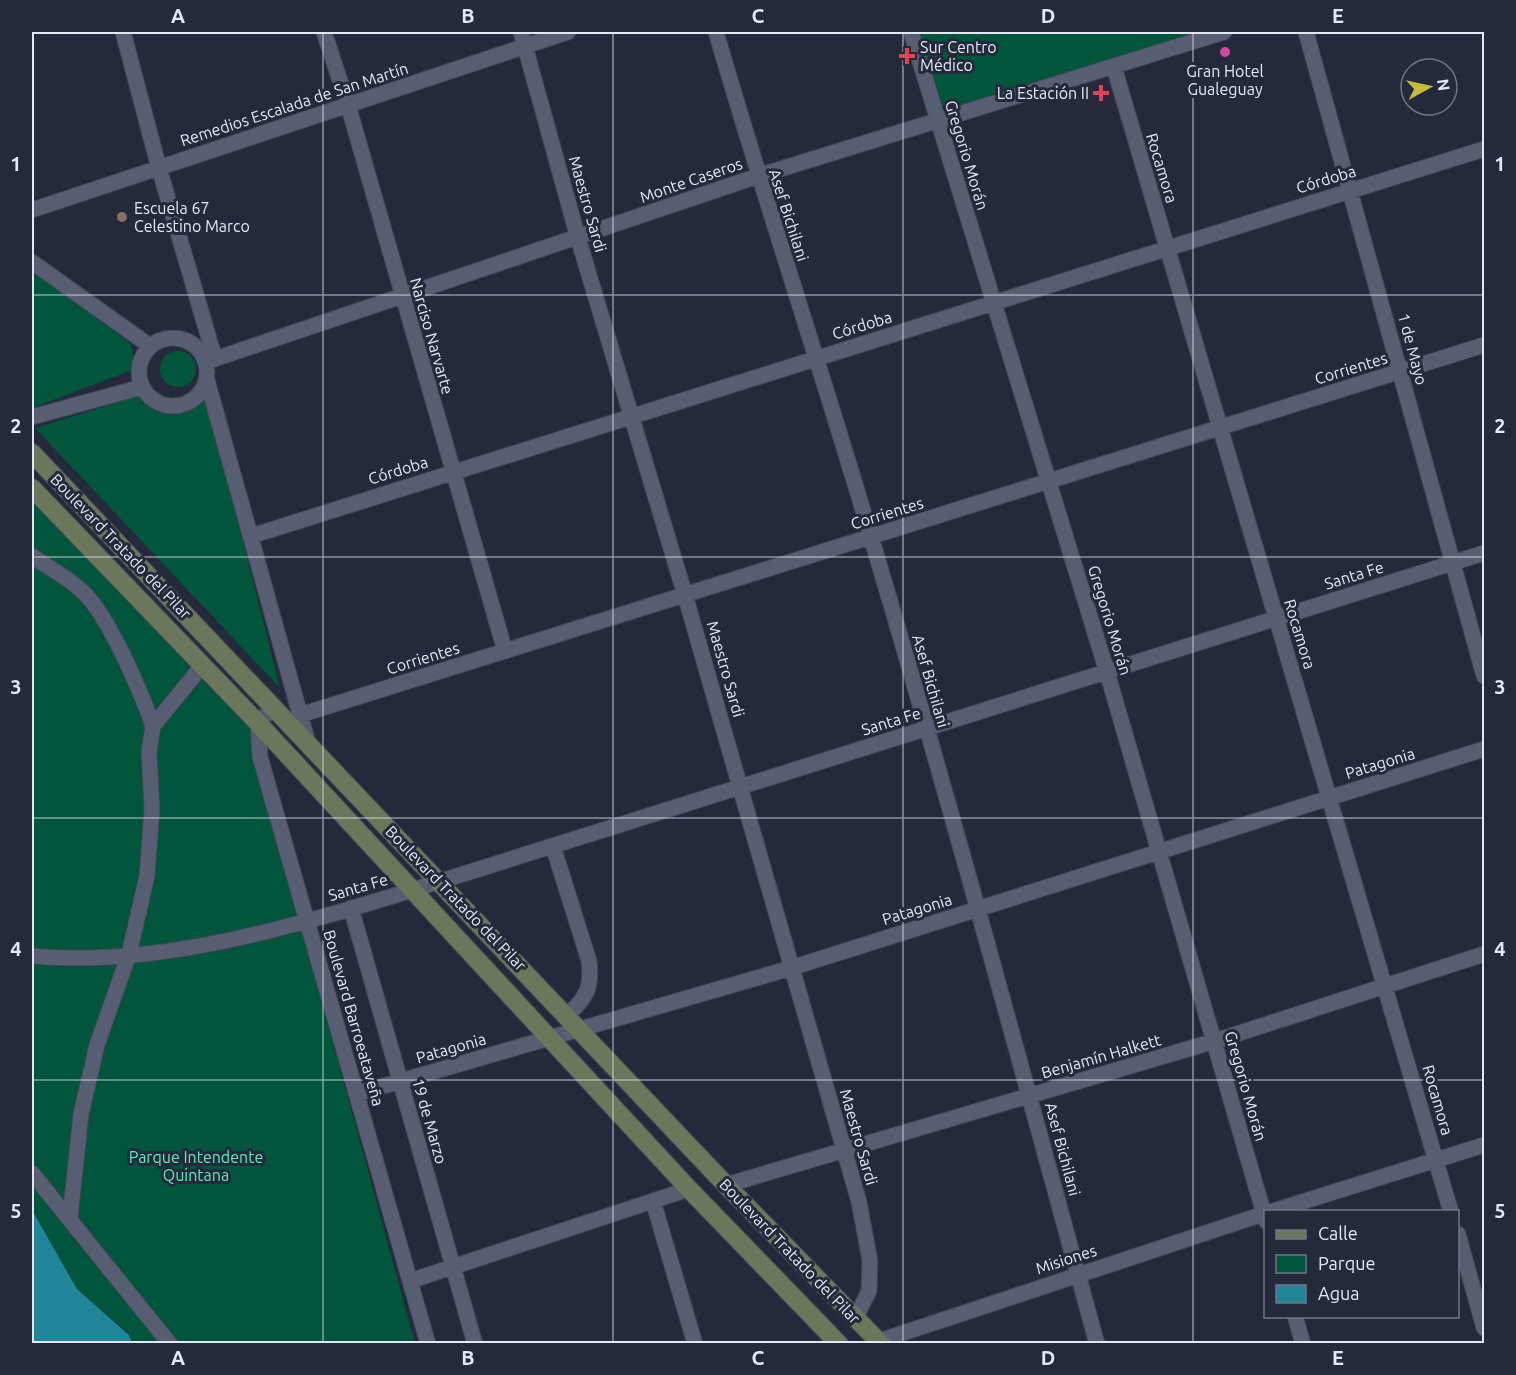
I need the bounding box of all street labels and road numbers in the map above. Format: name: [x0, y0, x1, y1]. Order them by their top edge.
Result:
street label: Remedios Escalada de San Martín: [178, 59, 410, 149]
street label: Gregorio Morán: [942, 98, 992, 212]
street label: Rocamora: [1143, 131, 1181, 205]
street label: Maestro Sardi: [566, 154, 610, 254]
street label: Monte Caseros: [637, 154, 745, 206]
street label: Córdoba: [1294, 161, 1358, 197]
street label: Asef Bichilani: [766, 167, 812, 263]
street label: Narciso Narvarte: [407, 276, 457, 396]
street label: Córdoba: [830, 307, 894, 343]
street label: 1 de Mayo: [1395, 311, 1431, 387]
street label: Corrientes: [1312, 348, 1390, 388]
street label: Córdoba: [366, 452, 430, 488]
street label: Boulevard Tratado del Pilar: [47, 470, 195, 622]
street label: Corrientes: [848, 493, 926, 533]
street label: Santa Fe: [1322, 557, 1386, 593]
street label: Gregorio Morán: [1085, 563, 1135, 677]
street label: Rocamora: [1281, 597, 1319, 671]
street label: Maestro Sardi: [704, 619, 748, 719]
street label: Asef Bichilani: [909, 632, 953, 730]
street label: Corrientes: [384, 638, 462, 678]
street label: Santa Fe: [859, 703, 923, 739]
street label: Patagonia: [1343, 744, 1417, 782]
street label: Boulevard Tratado del Pilar: [382, 822, 530, 974]
street label: Santa Fe: [326, 870, 390, 904]
street label: Patagonia: [880, 890, 954, 928]
street label: Boulevard Barroeataveña: [320, 928, 388, 1108]
street label: Patagonia: [414, 1029, 488, 1067]
street label: Gregorio Morán: [1222, 1029, 1270, 1143]
street label: Benjamín Halkett: [1039, 1030, 1164, 1082]
street label: Rocamora: [1419, 1063, 1457, 1137]
street label: 19 de Marzo: [409, 1076, 451, 1166]
street label: Maestro Sardi: [837, 1087, 881, 1187]
street label: Asef Bichilani: [1042, 1100, 1084, 1198]
street label: Boulevard Tratado del Pilar: [716, 1175, 864, 1327]
street label: Misiones: [1033, 1241, 1099, 1277]

